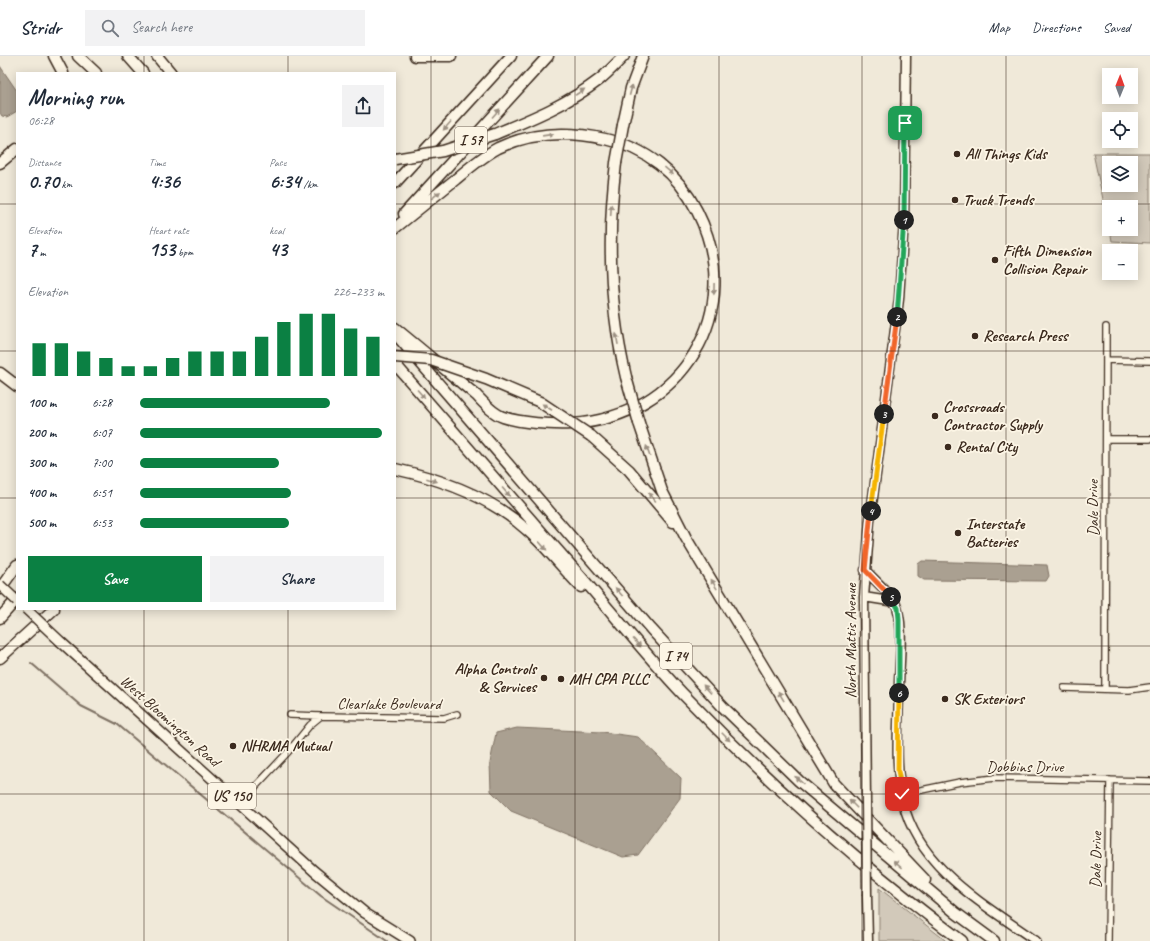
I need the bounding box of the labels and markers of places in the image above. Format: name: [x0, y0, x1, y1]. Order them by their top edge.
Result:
pin: [888, 106, 922, 140]
place label: All Things Kids: [965, 144, 1049, 164]
marker: All Things Kids: [952, 149, 962, 159]
place label: Truck Trends: [963, 190, 1035, 210]
marker: Truck Trends: [950, 195, 960, 205]
pin: 1: [894, 210, 914, 230]
place label: Fifth Dimension Collision Repair: [1003, 241, 1092, 279]
marker: Fifth Dimension Collision Repair: [990, 255, 1000, 265]
pin: 2: [887, 307, 907, 327]
place label: Research Press: [983, 326, 1069, 346]
marker: Research Press: [970, 331, 980, 341]
place label: Crossroads Contractor Supply: [943, 397, 1043, 435]
pin: 3: [874, 404, 894, 424]
marker: Crossroads Contractor Supply: [930, 411, 940, 421]
place label: Rental City: [956, 437, 1019, 457]
marker: Rental City: [943, 442, 953, 452]
pin: 4: [861, 501, 881, 521]
place label: Interstate Batteries: [966, 514, 1026, 552]
marker: Interstate Batteries: [953, 528, 963, 538]
pin: 5: [881, 587, 901, 607]
place label: Alpha Controls & Services: [454, 659, 538, 697]
place label: MH CPA PLLC: [569, 669, 651, 689]
marker: Alpha Controls & Services: [539, 673, 549, 683]
marker: MH CPA PLLC: [556, 674, 566, 684]
pin: 6: [889, 683, 909, 703]
place label: SK Exteriors: [953, 689, 1026, 709]
marker: SK Exteriors: [940, 694, 950, 704]
place label: NHRMA Mutual: [241, 736, 333, 756]
marker: NHRMA Mutual: [228, 741, 238, 751]
pin: [885, 777, 919, 811]

